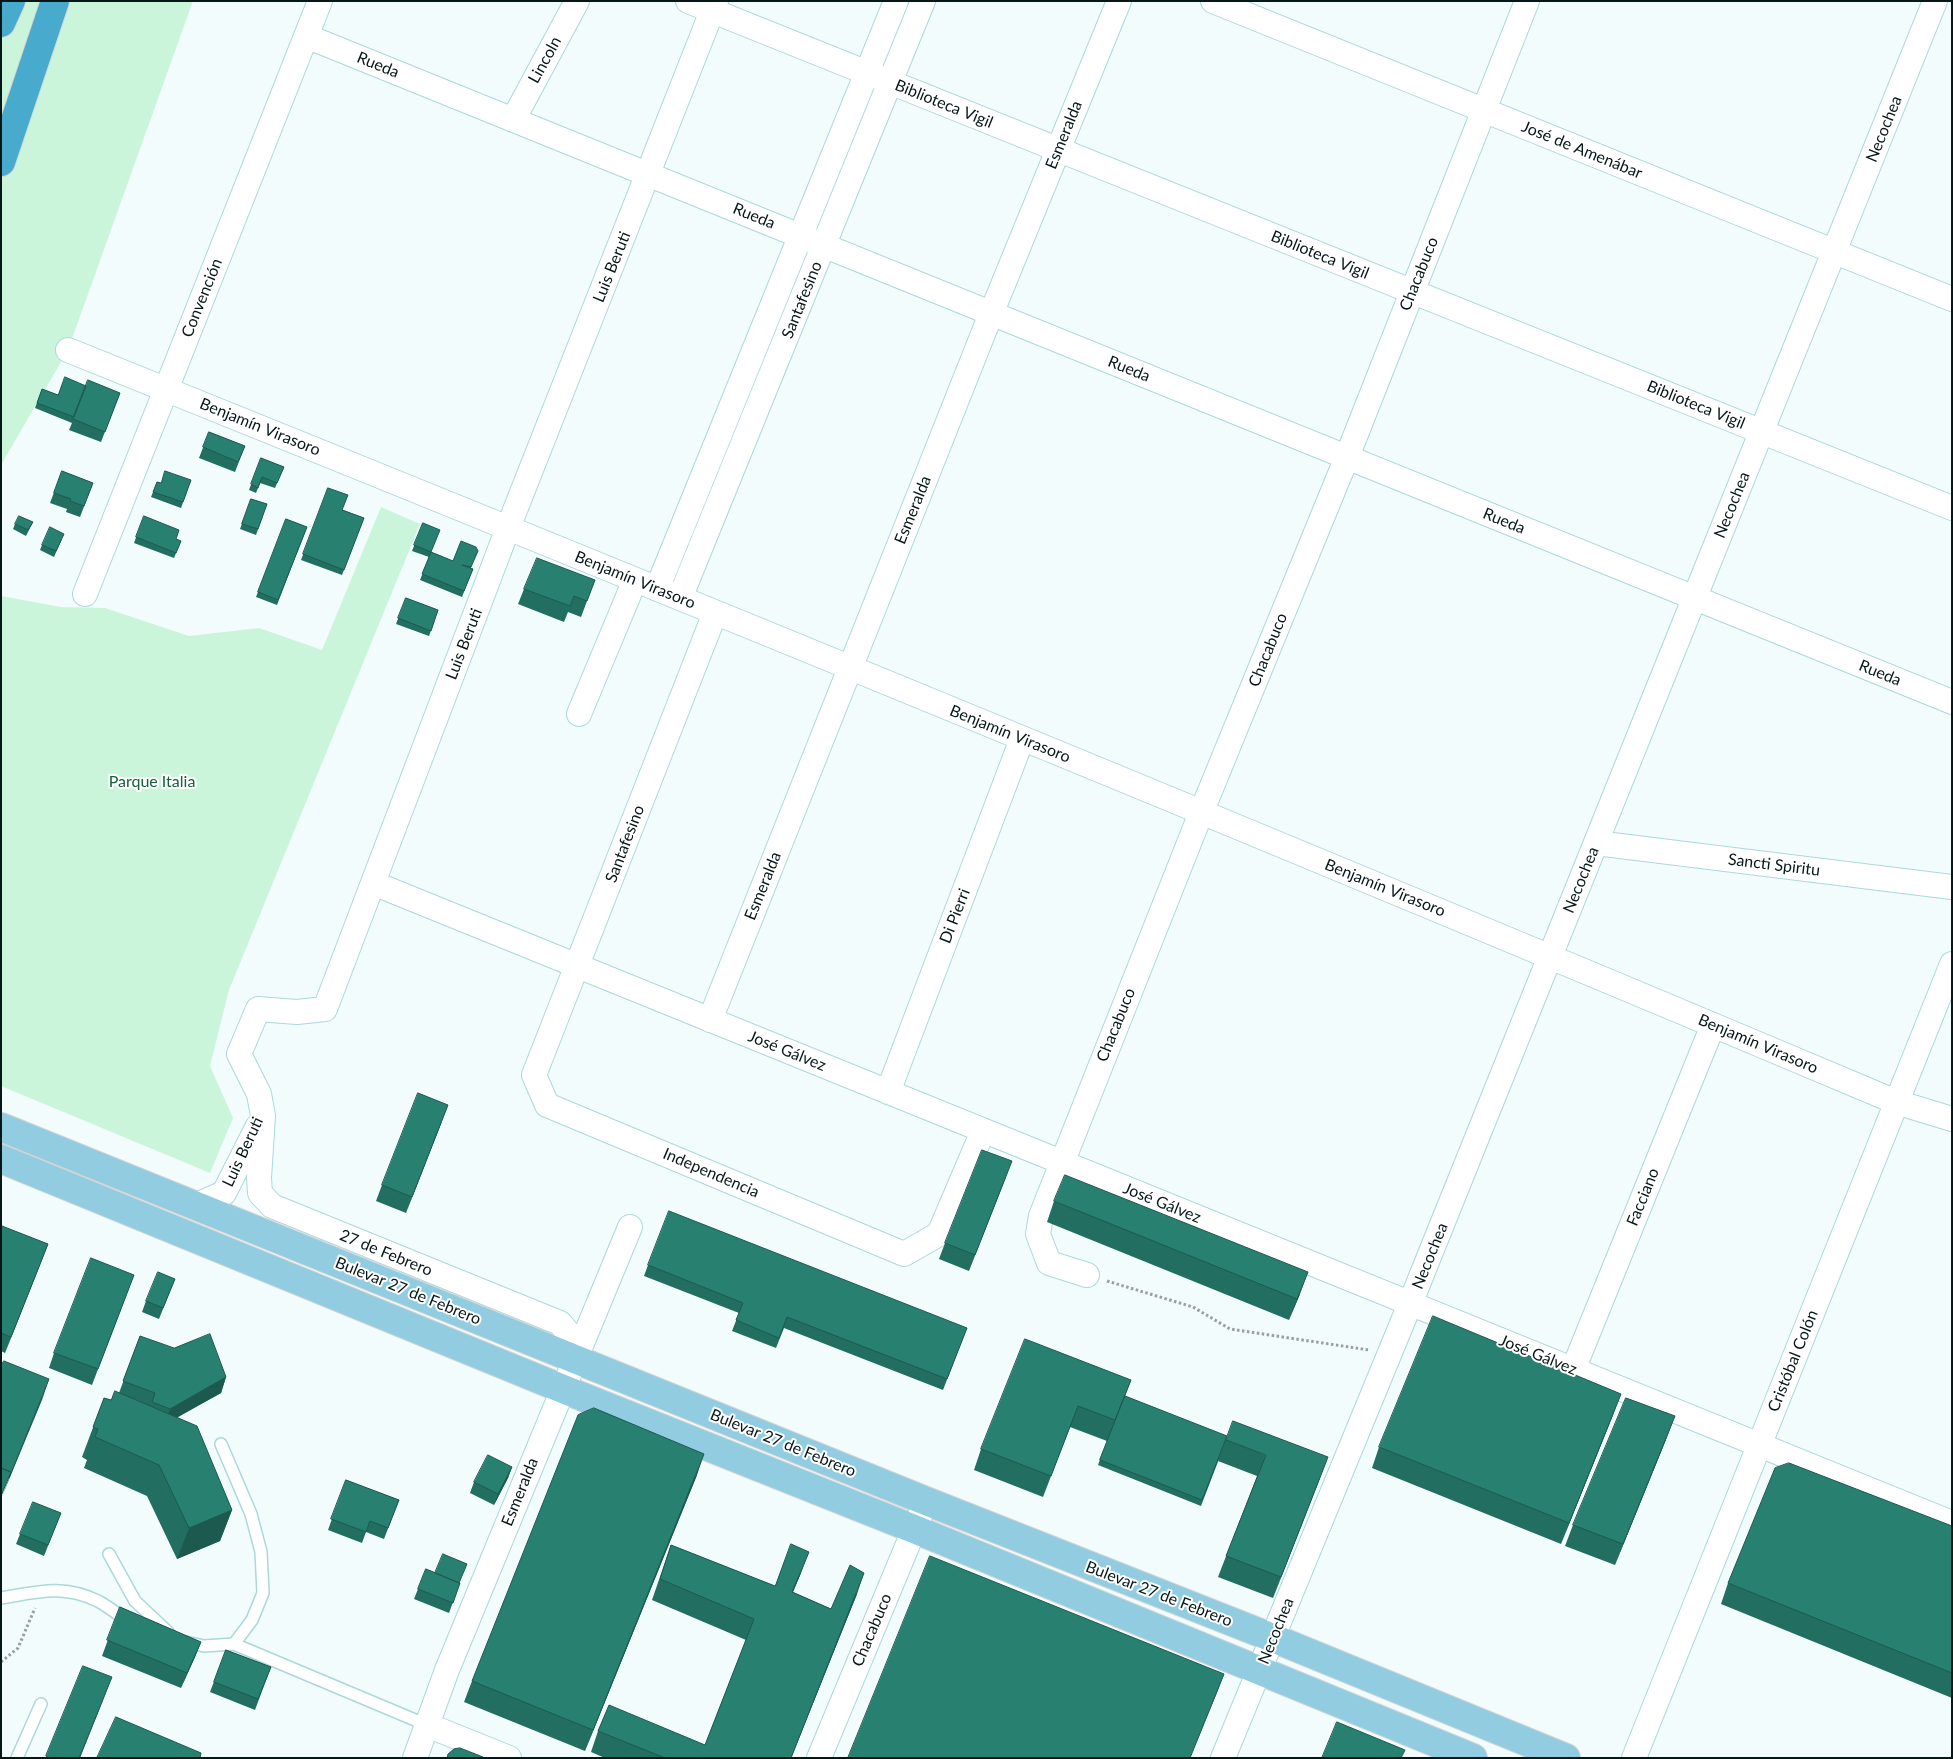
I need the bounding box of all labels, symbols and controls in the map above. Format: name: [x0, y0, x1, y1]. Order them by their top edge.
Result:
street label: Lincoln: [524, 33, 566, 87]
street label: Rueda: [354, 48, 402, 82]
street label: Biblioteca Vigil: [892, 76, 996, 132]
street label: Necochea: [1862, 93, 1906, 165]
street label: Esmeralda: [1042, 98, 1086, 172]
street label: José de Amenábar: [1519, 117, 1645, 183]
street label: Rueda: [730, 199, 778, 233]
street label: Biblioteca Vigil: [1268, 227, 1372, 283]
street label: Luis Beruti: [589, 229, 635, 305]
street label: Chacabuco: [1396, 234, 1442, 314]
street label: Convención: [178, 256, 226, 340]
street label: Santafesino: [778, 259, 826, 341]
street label: Rueda: [1105, 352, 1153, 386]
street label: Biblioteca Vigil: [1644, 377, 1748, 433]
street label: Benjamín Virasoro: [197, 394, 323, 460]
street label: Necochea: [1710, 469, 1754, 541]
street label: Esmeralda: [891, 473, 935, 547]
street label: Rueda: [1480, 504, 1528, 538]
street label: Benjamín Virasoro: [572, 547, 698, 613]
street label: Luis Beruti: [442, 606, 486, 682]
street label: Chacabuco: [1245, 610, 1291, 690]
street label: Rueda: [1856, 656, 1904, 690]
street label: Benjamín Virasoro: [947, 701, 1073, 767]
park label: Parque Italia: [109, 772, 195, 792]
street label: Santafesino: [601, 803, 649, 885]
street label: Necochea: [1559, 844, 1603, 916]
street label: Esmeralda: [741, 849, 785, 923]
street label: Sancti Spiritu: [1727, 850, 1821, 880]
street label: Benjamín Virasoro: [1322, 855, 1448, 921]
street label: Di Pierri: [936, 886, 974, 946]
street label: Chacabuco: [1093, 985, 1139, 1065]
street label: Benjamín Virasoro: [1695, 1010, 1821, 1078]
street label: José Gálvez: [745, 1027, 829, 1075]
street label: Luis Beruti: [218, 1114, 268, 1190]
street label: Independencia: [660, 1144, 762, 1202]
street label: Facciano: [1623, 1165, 1663, 1229]
street label: José Gálvez: [1120, 1179, 1204, 1227]
street label: Necochea: [1408, 1220, 1452, 1292]
street label: 27 de Febrero: [337, 1226, 435, 1280]
street label: Bulevar 27 de Febrero: [332, 1253, 484, 1329]
street label: Cristóbal Colón: [1764, 1307, 1822, 1415]
street label: José Gálvez: [1496, 1331, 1580, 1379]
street label: Bulevar 27 de Febrero: [707, 1405, 859, 1481]
street label: Esmeralda: [498, 1455, 542, 1529]
street label: Bulevar 27 de Febrero: [1083, 1557, 1235, 1631]
street label: Chacabuco: [848, 1591, 896, 1669]
street label: Necochea: [1254, 1595, 1298, 1667]

